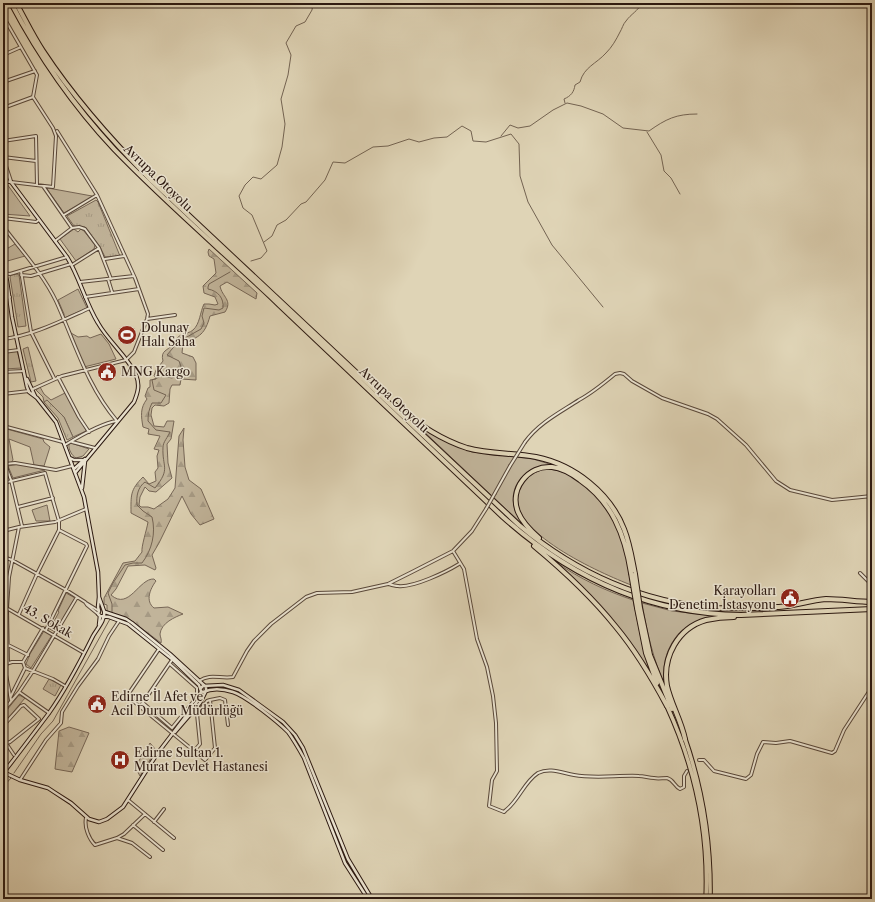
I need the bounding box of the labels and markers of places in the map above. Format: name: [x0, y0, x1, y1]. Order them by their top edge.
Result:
place label: Dolunay Halı Saha: [141, 320, 196, 349]
sports icon: Dolunay Halı Saha: [116, 324, 138, 346]
public building icon: MNG Kargo: [96, 361, 118, 383]
place label: MNG Kargo: [121, 364, 190, 379]
place label: Karayolları Denetim İstasyonu: [669, 583, 777, 612]
public building icon: Karayolları Denetim İstasyonu: [779, 587, 801, 609]
place label: Edirne İl Afet ve Acil Durum Müdürlüğü: [110, 688, 244, 718]
public building icon: Edirne İl Afet ve Acil Durum Müdürlüğü: [86, 693, 108, 715]
place label: Edirne Sultan 1. Murat Devlet Hastanesi: [134, 745, 268, 774]
hospital icon: Edirne Sultan 1. Murat Devlet Hastanesi: [109, 749, 131, 771]

